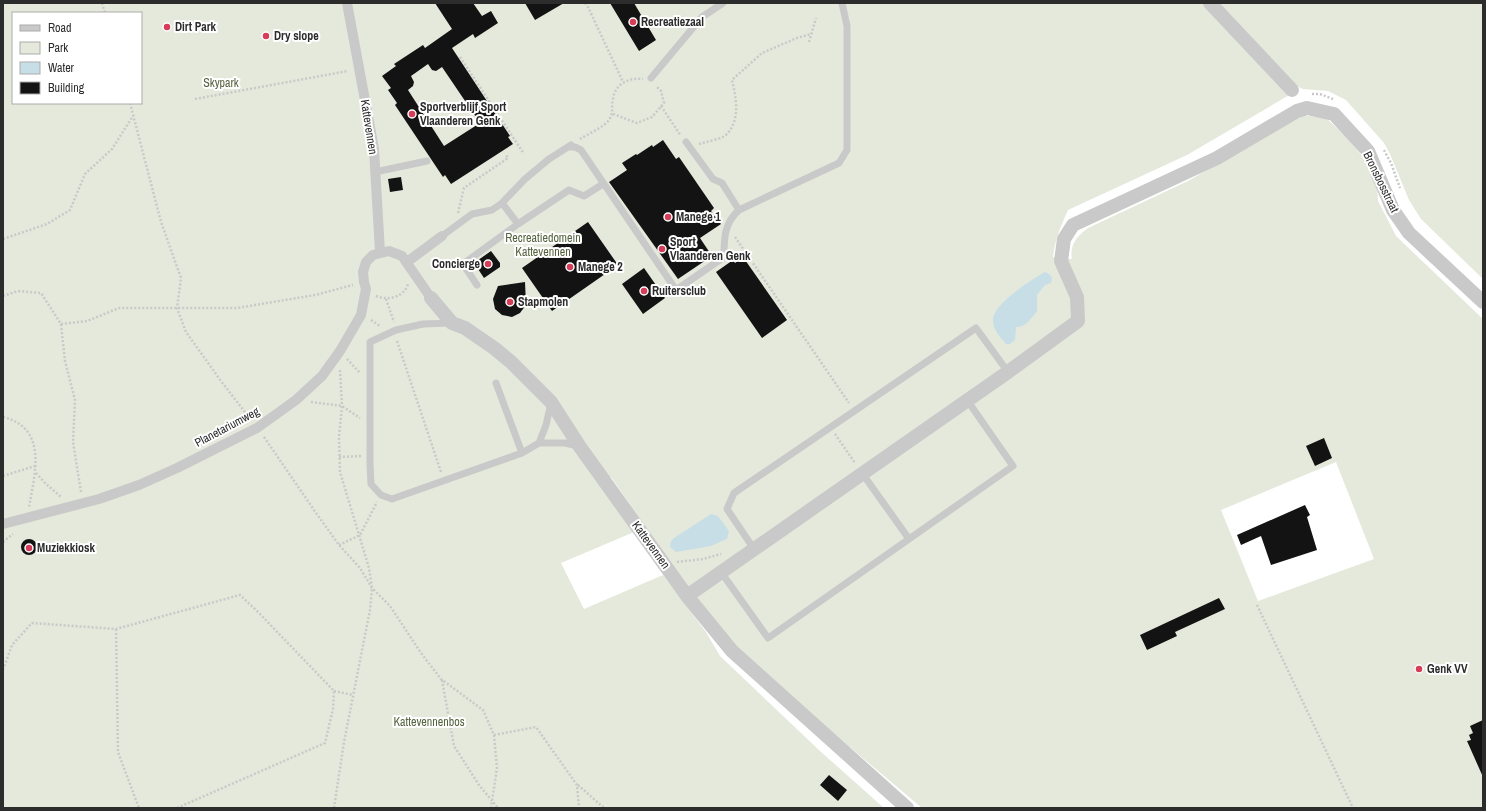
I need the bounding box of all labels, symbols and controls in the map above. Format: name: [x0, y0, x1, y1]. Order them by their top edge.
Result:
legend: [12, 12, 142, 104]
place label: Recreatiezaal: [641, 14, 704, 30]
marker: Recreatiezaal: [628, 17, 638, 27]
place label: Dirt Park: [175, 19, 217, 35]
text: Road: [48, 20, 72, 36]
marker: Dirt Park: [162, 22, 172, 32]
place label: Dry slope: [274, 28, 319, 44]
marker: Dry slope: [261, 31, 271, 41]
text: Park: [48, 40, 68, 56]
text: Water: [48, 60, 75, 76]
park label: Skypark: [203, 75, 239, 91]
text: Building: [48, 80, 85, 96]
street label: Kattevennen: [357, 98, 381, 156]
place label: Sportverblijf Sport Vlaanderen Genk: [420, 99, 507, 129]
marker: Sportverblijf Sport Vlaanderen Genk: [407, 109, 417, 119]
street label: Bronsbosstraat: [1359, 149, 1403, 215]
place label: Manege 1: [676, 209, 721, 225]
marker: Manege 1: [663, 212, 673, 222]
park label: Recreatiedomein Kattevennen: [505, 230, 581, 260]
place label: Sport Vlaanderen Genk: [670, 234, 751, 264]
marker: Sport Vlaanderen Genk: [657, 244, 667, 254]
place label: Concierge: [432, 256, 481, 272]
marker: Concierge: [483, 259, 493, 269]
place label: Manege 2: [578, 259, 623, 275]
marker: Manege 2: [565, 262, 575, 272]
place label: Ruitersclub: [652, 283, 706, 299]
marker: Ruitersclub: [639, 286, 649, 296]
place label: Stapmolen: [518, 294, 568, 310]
marker: Stapmolen: [505, 297, 515, 307]
street label: Planetariumweg: [192, 403, 263, 451]
street label: Kattevennen: [628, 518, 674, 572]
place label: Muziekkiosk: [37, 540, 96, 556]
marker: Muziekkiosk: [24, 543, 34, 553]
place label: Genk VV: [1427, 661, 1468, 677]
marker: Genk VV: [1414, 664, 1424, 674]
park label: Kattevennenbos: [393, 714, 465, 730]

